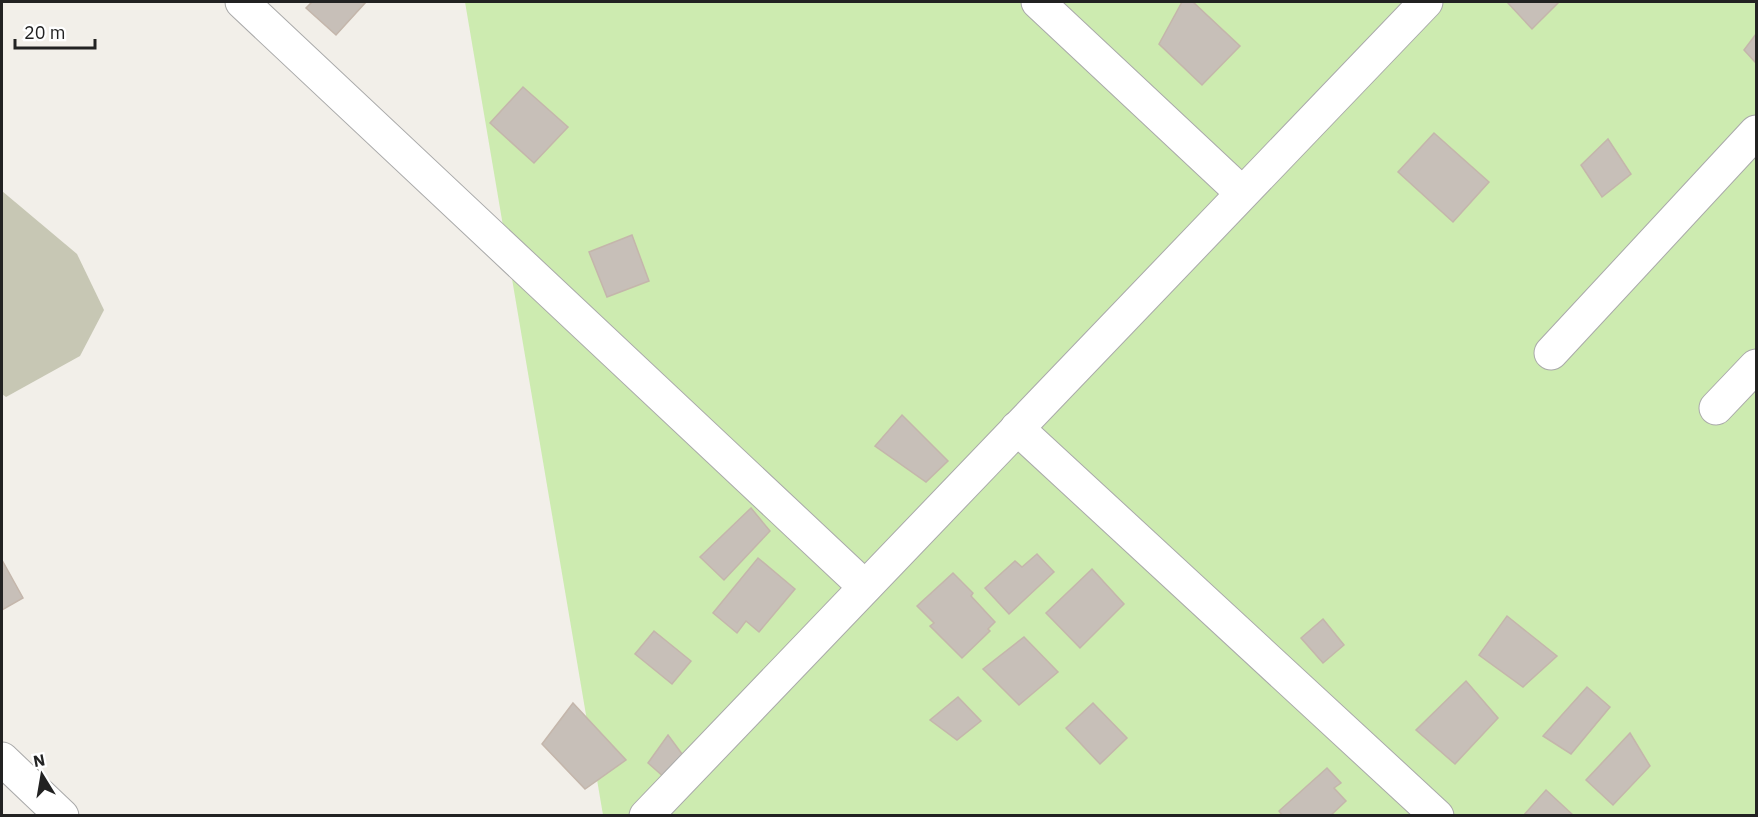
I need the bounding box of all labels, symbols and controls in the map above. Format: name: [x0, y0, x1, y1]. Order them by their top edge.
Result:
scale bar: [15, 12, 94, 50]
text: 20 m: [24, 21, 66, 44]
north arrow: [12, 745, 72, 805]
text: N: [32, 749, 47, 771]

